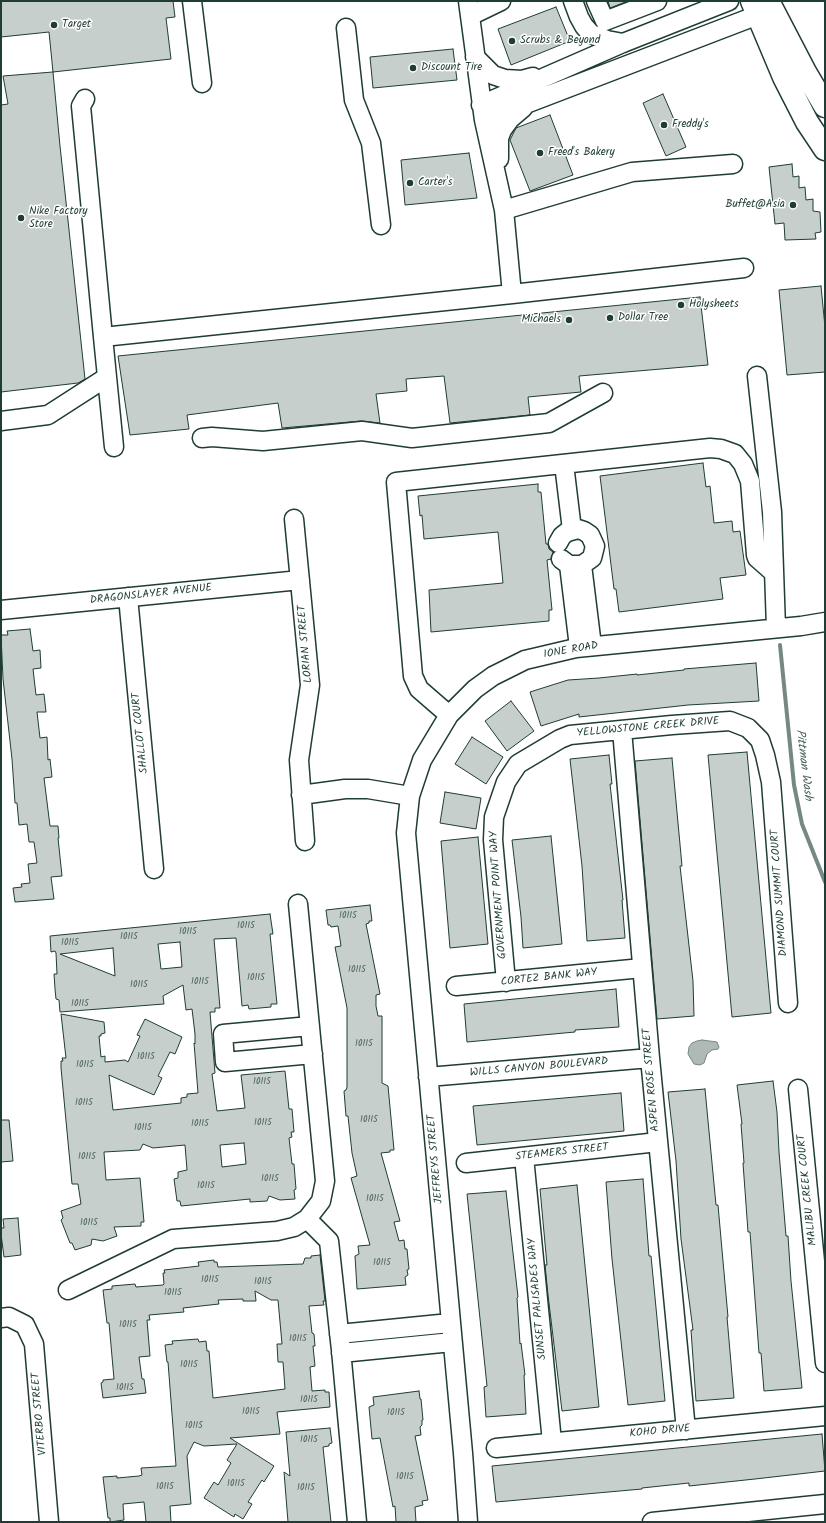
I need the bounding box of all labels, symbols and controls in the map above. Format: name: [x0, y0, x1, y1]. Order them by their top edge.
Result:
place label: Target: [62, 18, 91, 32]
marker: Target: [49, 20, 59, 30]
place label: Scrubs & Beyond: [520, 34, 600, 48]
marker: Scrubs & Beyond: [507, 36, 517, 46]
place label: Discount Tire: [421, 61, 482, 75]
marker: Discount Tire: [408, 63, 418, 73]
place label: Freddy's: [672, 118, 709, 132]
marker: Freddy's: [659, 120, 669, 130]
place label: Freed's Bakery: [548, 146, 615, 160]
marker: Freed's Bakery: [535, 148, 545, 158]
place label: Carter's: [418, 176, 453, 190]
marker: Carter's: [405, 178, 415, 188]
place label: Buffet@Asia: [725, 198, 785, 212]
marker: Buffet@Asia: [788, 200, 798, 210]
place label: Nike Factory Store: [29, 205, 87, 231]
marker: Nike Factory Store: [16, 213, 26, 223]
place label: Holysheets: [689, 298, 739, 312]
marker: Holysheets: [676, 300, 686, 310]
place label: Dollar Tree: [618, 311, 668, 325]
place label: Michaels: [521, 313, 561, 327]
marker: Dollar Tree: [605, 313, 615, 323]
marker: Michaels: [564, 315, 574, 325]
street label: DRAGONSLAYER AVENUE: [89, 582, 213, 608]
street label: LORIAN STREET: [296, 605, 316, 683]
street label: IONE ROAD: [543, 640, 599, 662]
street label: SHALLOT COURT: [130, 692, 152, 774]
street label: YELLOWSTONE CREEK DRIVE: [576, 715, 720, 741]
water label: Pittman Wash: [791, 729, 815, 801]
street label: DIAMOND SUMMIT COURT: [769, 829, 791, 957]
street label: GOVERNMENT POINT WAY: [488, 831, 510, 959]
house number: 10115: [339, 911, 357, 921]
house number: 10115: [237, 921, 255, 931]
house number: 10115: [179, 927, 197, 937]
house number: 10115: [120, 932, 138, 942]
house number: 10115: [61, 938, 79, 948]
house number: 10115: [348, 965, 366, 975]
street label: CORTEZ BANK WAY: [500, 966, 598, 990]
house number: 10115: [247, 973, 265, 983]
house number: 10115: [191, 977, 209, 987]
house number: 10115: [130, 980, 148, 990]
house number: 10115: [71, 999, 89, 1009]
street label: ASPEN ROSE STREET: [641, 1028, 663, 1132]
house number: 10115: [355, 1039, 373, 1049]
house number: 10115: [137, 1052, 155, 1062]
street label: WILLS CANYON BOULEVARD: [469, 1055, 609, 1081]
house number: 10115: [76, 1060, 94, 1070]
house number: 10115: [253, 1077, 271, 1087]
house number: 10115: [75, 1098, 93, 1108]
street label: JEFFREYS STREET: [426, 1114, 446, 1204]
house number: 10115: [360, 1115, 378, 1125]
house number: 10115: [254, 1118, 272, 1128]
house number: 10115: [191, 1119, 209, 1129]
house number: 10115: [134, 1123, 152, 1133]
street label: MALIBU CREEK COURT: [796, 1134, 820, 1246]
street label: STEAMERS STREET: [515, 1142, 609, 1164]
house number: 10115: [78, 1152, 96, 1162]
house number: 10115: [261, 1174, 279, 1184]
house number: 10115: [197, 1181, 215, 1191]
house number: 10115: [366, 1194, 384, 1204]
house number: 10115: [80, 1218, 98, 1228]
street label: SUNSET PALISADES WAY: [526, 1237, 550, 1361]
house number: 10115: [373, 1258, 391, 1268]
house number: 10115: [201, 1275, 219, 1285]
house number: 10115: [254, 1277, 272, 1287]
house number: 10115: [164, 1288, 182, 1298]
house number: 10115: [119, 1320, 137, 1330]
house number: 10115: [289, 1334, 307, 1344]
house number: 10115: [180, 1360, 198, 1370]
street label: VITERBO STREET: [30, 1372, 50, 1456]
house number: 10115: [116, 1383, 134, 1393]
house number: 10115: [300, 1395, 318, 1405]
house number: 10115: [242, 1407, 260, 1417]
house number: 10115: [387, 1408, 405, 1418]
house number: 10115: [185, 1421, 203, 1431]
street label: KOHO DRIVE: [629, 1423, 691, 1441]
house number: 10115: [300, 1435, 318, 1445]
house number: 10115: [396, 1472, 414, 1482]
house number: 10115: [227, 1479, 245, 1489]
house number: 10115: [156, 1482, 174, 1492]
house number: 10115: [297, 1483, 315, 1493]

